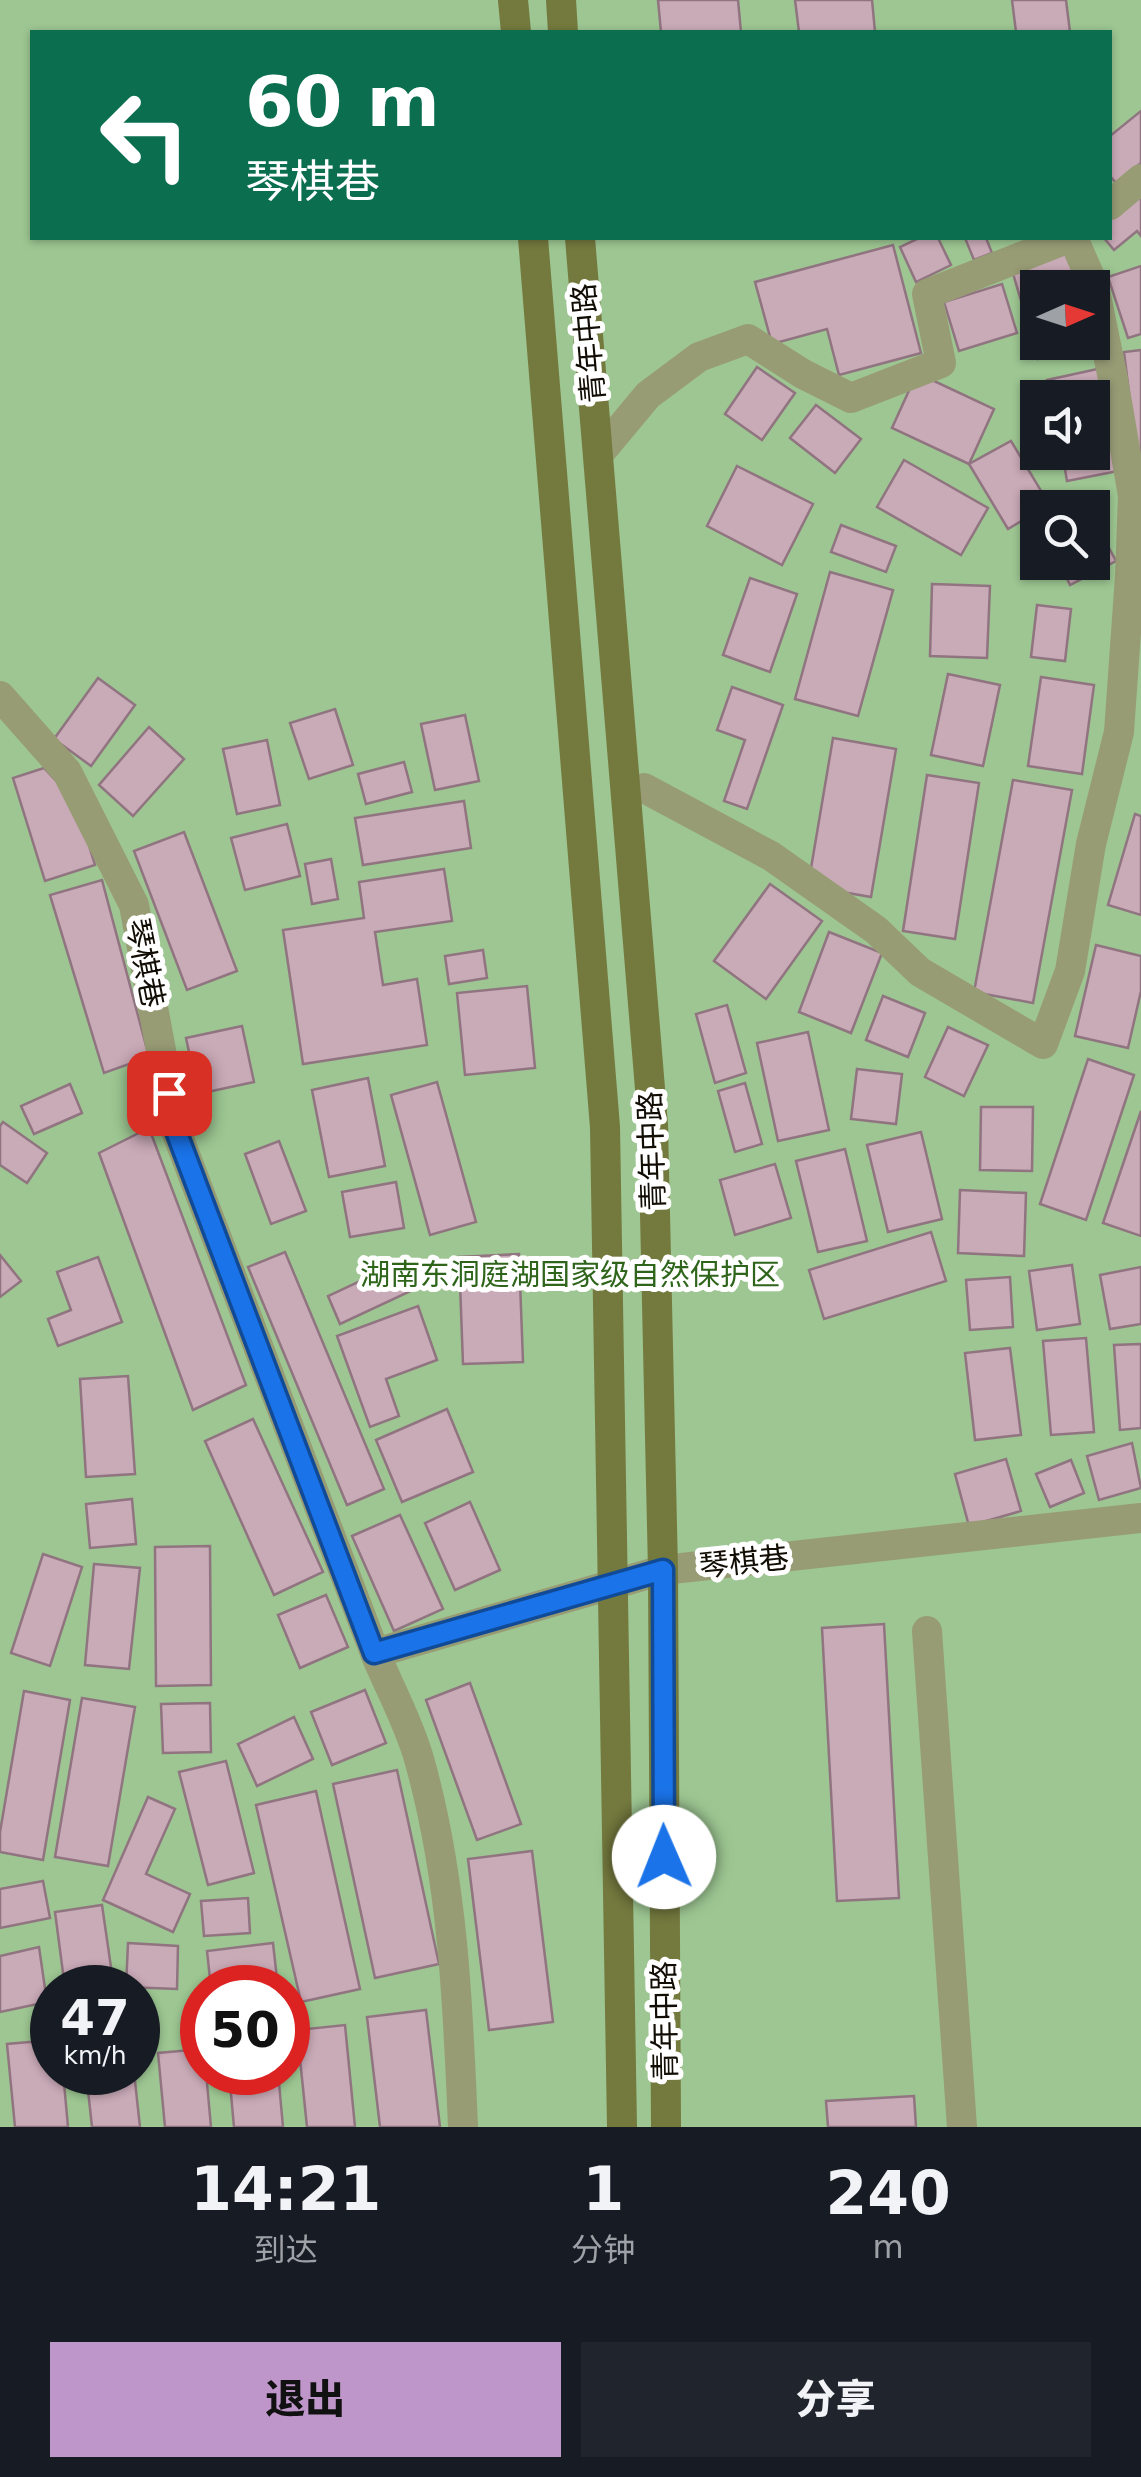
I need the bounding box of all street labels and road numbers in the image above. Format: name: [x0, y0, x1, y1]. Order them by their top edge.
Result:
street label: 青年中路: [566, 282, 611, 404]
street label: 琴棋巷: [120, 915, 171, 1010]
street label: 青年中路: [632, 1090, 671, 1212]
street label: 琴棋巷: [697, 1539, 791, 1584]
street label: 青年中路: [646, 1961, 683, 2081]

